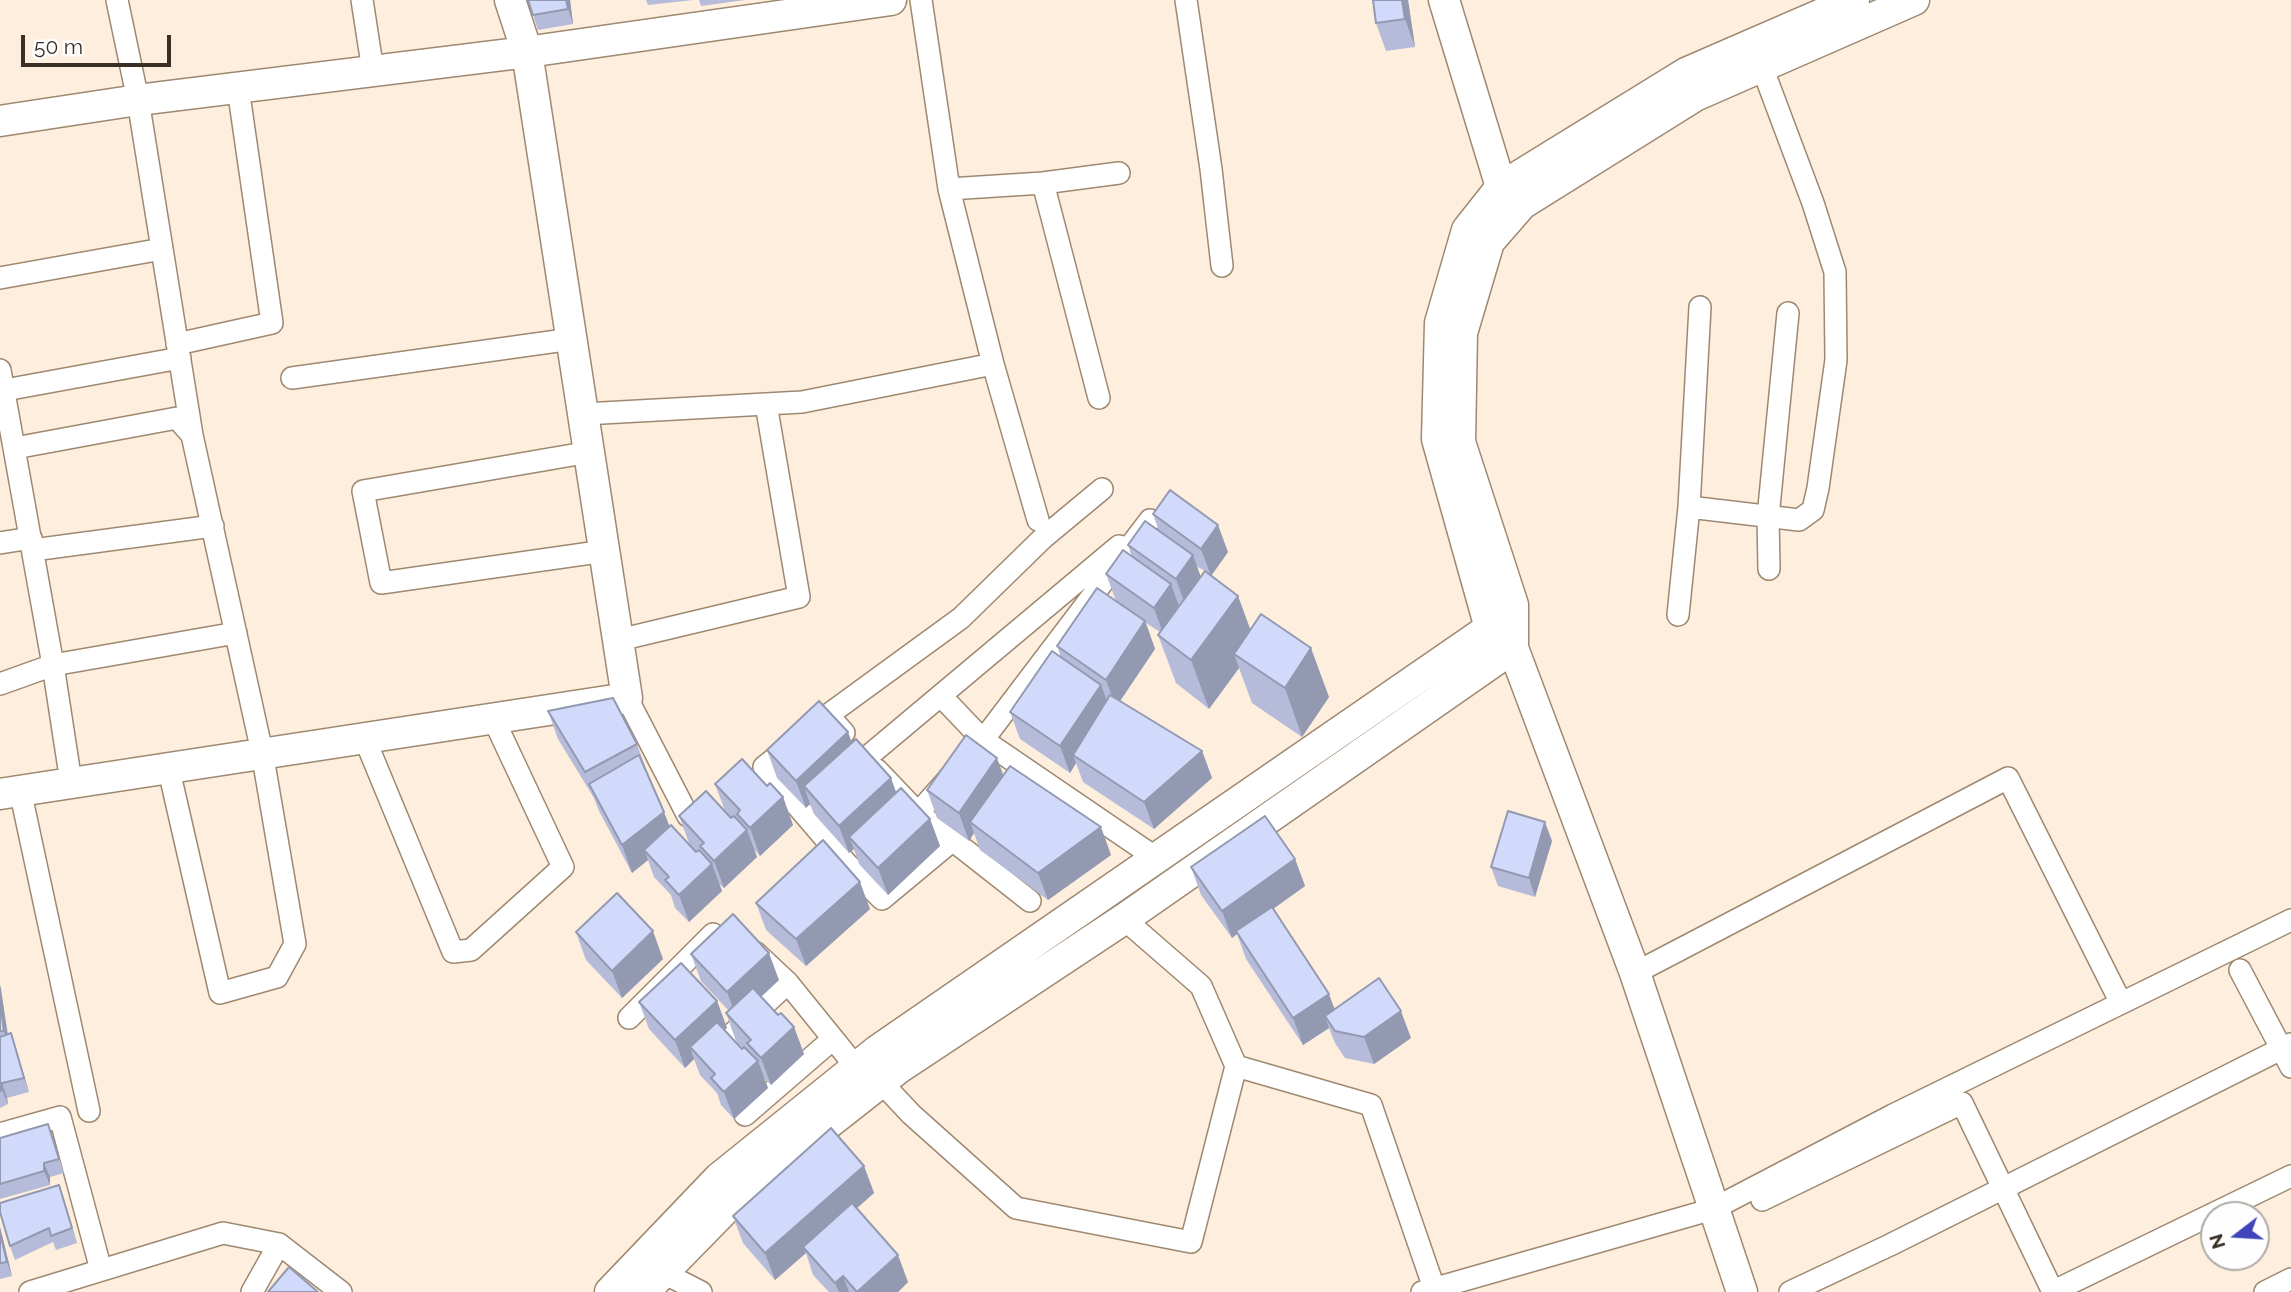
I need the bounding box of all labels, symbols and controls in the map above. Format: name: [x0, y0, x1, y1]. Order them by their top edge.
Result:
scale bar: [24, 21, 175, 65]
text: 50 m: [34, 34, 83, 59]
north arrow: [2200, 1201, 2270, 1271]
text: N: [2204, 1231, 2229, 1252]

